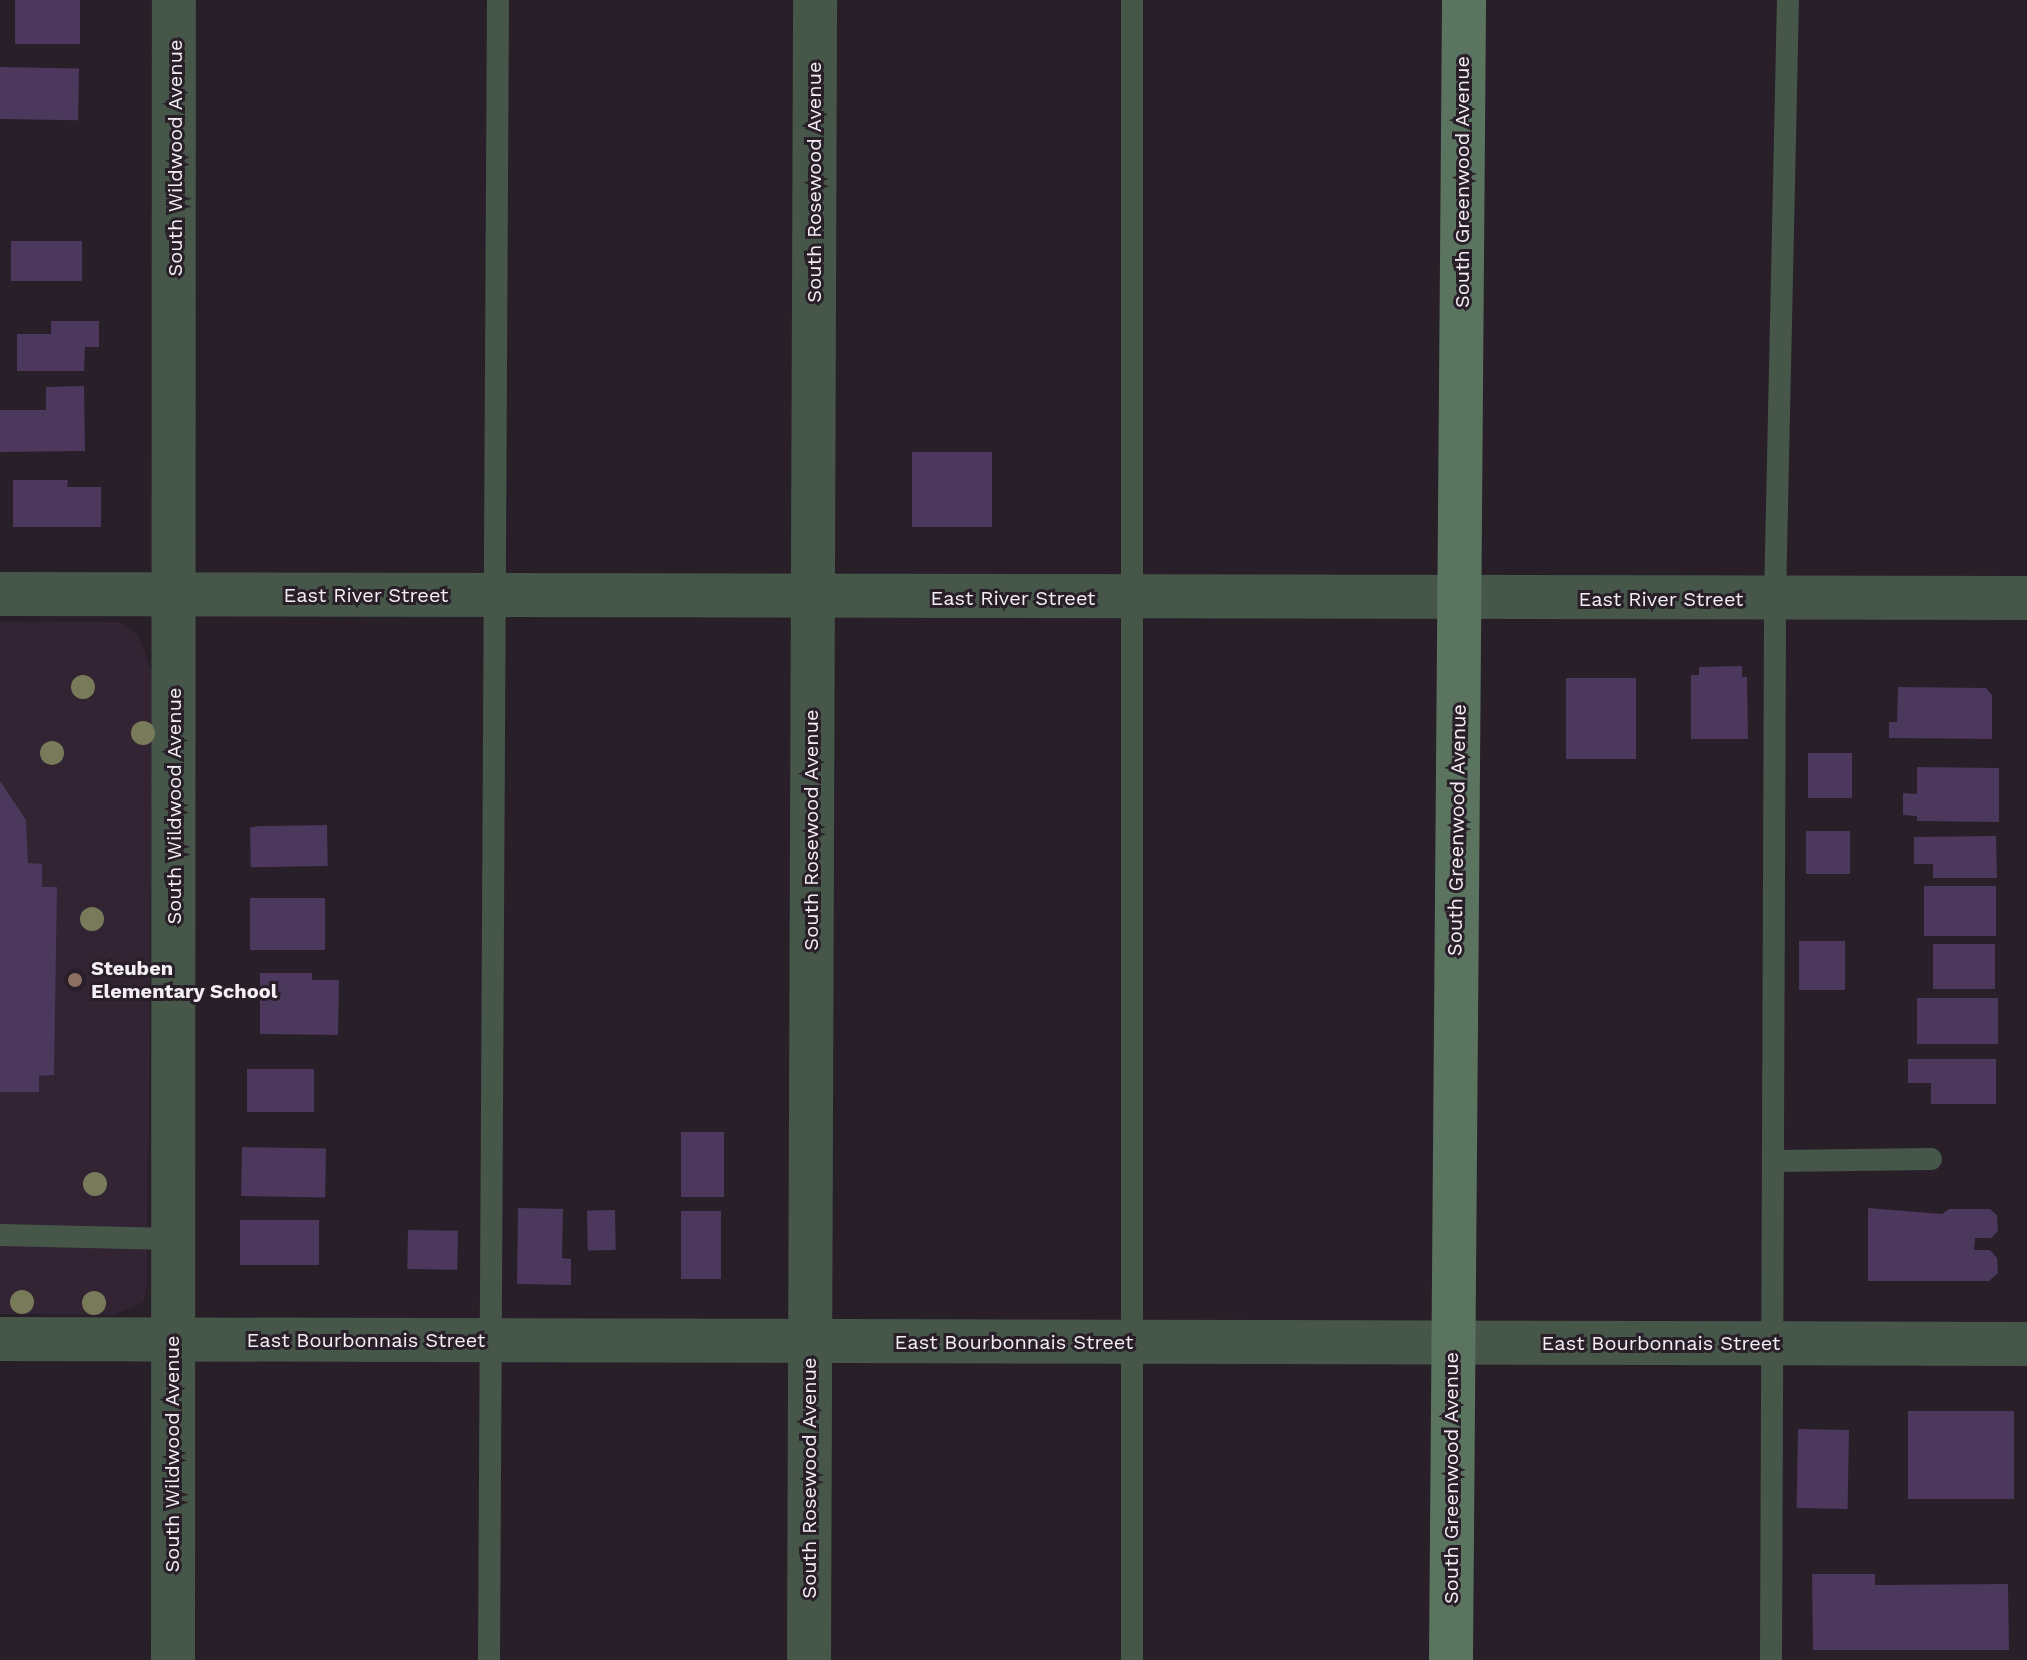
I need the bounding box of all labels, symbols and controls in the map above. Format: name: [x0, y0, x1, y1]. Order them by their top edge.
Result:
street label: South Wildwood Avenue: [163, 39, 187, 277]
street label: South Greenwood Avenue: [1450, 56, 1474, 308]
street label: South Rosewood Avenue: [802, 61, 826, 303]
street label: East River Street: [283, 583, 449, 607]
street label: East River Street: [930, 586, 1096, 610]
street label: East River Street: [1578, 587, 1744, 611]
street label: South Wildwood Avenue: [162, 687, 186, 925]
street label: South Greenwood Avenue: [1443, 703, 1471, 957]
street label: South Rosewood Avenue: [799, 709, 823, 951]
place label: Steuben Elementary School: [91, 956, 278, 1003]
marker: Steuben Elementary School: [66, 971, 84, 989]
street label: East Bourbonnais Street: [247, 1328, 485, 1352]
street label: East Bourbonnais Street: [895, 1330, 1133, 1354]
street label: East Bourbonnais Street: [1542, 1331, 1780, 1355]
street label: South Wildwood Avenue: [160, 1335, 184, 1573]
street label: South Greenwood Avenue: [1439, 1352, 1463, 1604]
street label: South Rosewood Avenue: [797, 1357, 821, 1599]

